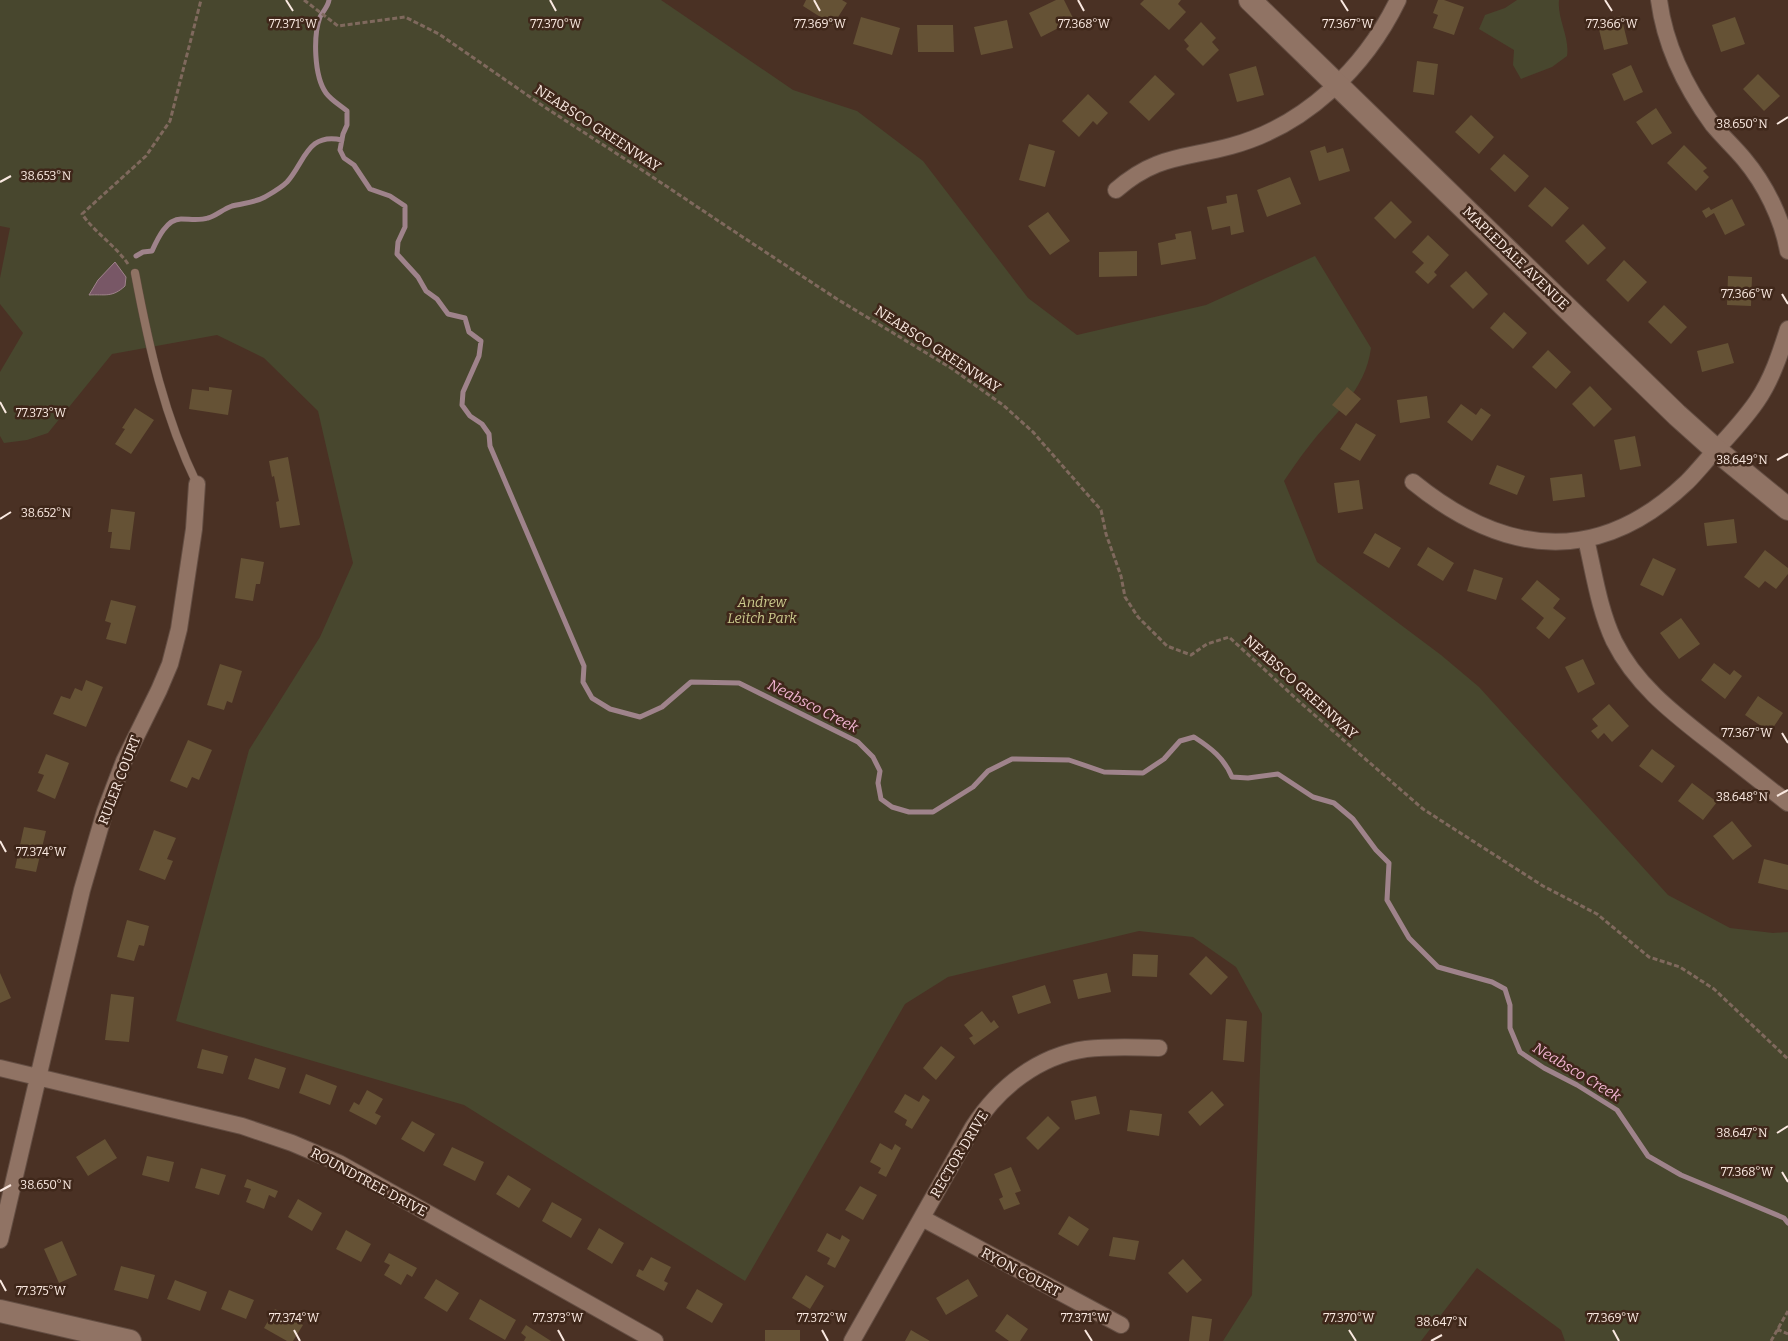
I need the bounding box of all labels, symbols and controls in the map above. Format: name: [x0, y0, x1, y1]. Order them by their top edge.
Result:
text: 77.371°W: [269, 17, 318, 31]
text: 77.370°W: [530, 17, 582, 31]
text: 77.369°W: [794, 17, 847, 31]
text: 77.368°W: [1058, 17, 1111, 31]
text: 77.367°W: [1322, 17, 1374, 31]
text: 77.366°W: [1586, 17, 1639, 31]
street label: NEABSCO GREENWAY: [532, 81, 664, 176]
text: 38.650°N: [1716, 117, 1768, 131]
text: 38.653°N: [21, 169, 72, 183]
street label: MAPLEDALE AVENUE: [1459, 203, 1572, 314]
text: 77.366°W: [1721, 287, 1774, 301]
street label: NEABSCO GREENWAY: [872, 302, 1004, 397]
text: 77.373°W: [16, 406, 67, 420]
text: 38.649°N: [1716, 453, 1768, 467]
text: 38.652°N: [21, 506, 72, 520]
park label: Andrew Leitch Park: [727, 594, 797, 627]
street label: NEABSCO GREENWAY: [1240, 632, 1361, 743]
water label: Neabsco Creek: [765, 675, 862, 737]
text: 77.367°W: [1721, 726, 1773, 740]
street label: RULER COURT: [95, 733, 144, 827]
text: 38.648°N: [1716, 790, 1768, 804]
text: 77.374°W: [16, 845, 67, 859]
water label: Neabsco Creek: [1530, 1039, 1625, 1106]
street label: RECTOR DRIVE: [927, 1108, 992, 1201]
text: 38.647°N: [1717, 1126, 1768, 1140]
street label: ROUNDTREE DRIVE: [308, 1144, 430, 1220]
text: 77.368°W: [1721, 1165, 1774, 1179]
text: 38.650°N: [20, 1178, 72, 1192]
street label: RYON COURT: [978, 1244, 1063, 1301]
text: 77.375°W: [16, 1284, 67, 1298]
text: 77.374°W: [269, 1311, 320, 1325]
text: 77.373°W: [533, 1311, 584, 1325]
text: 77.372°W: [797, 1311, 848, 1325]
text: 77.371°W: [1061, 1311, 1110, 1325]
text: 77.370°W: [1323, 1311, 1375, 1325]
text: 77.369°W: [1587, 1311, 1640, 1325]
text: 38.647°N: [1417, 1315, 1468, 1329]

